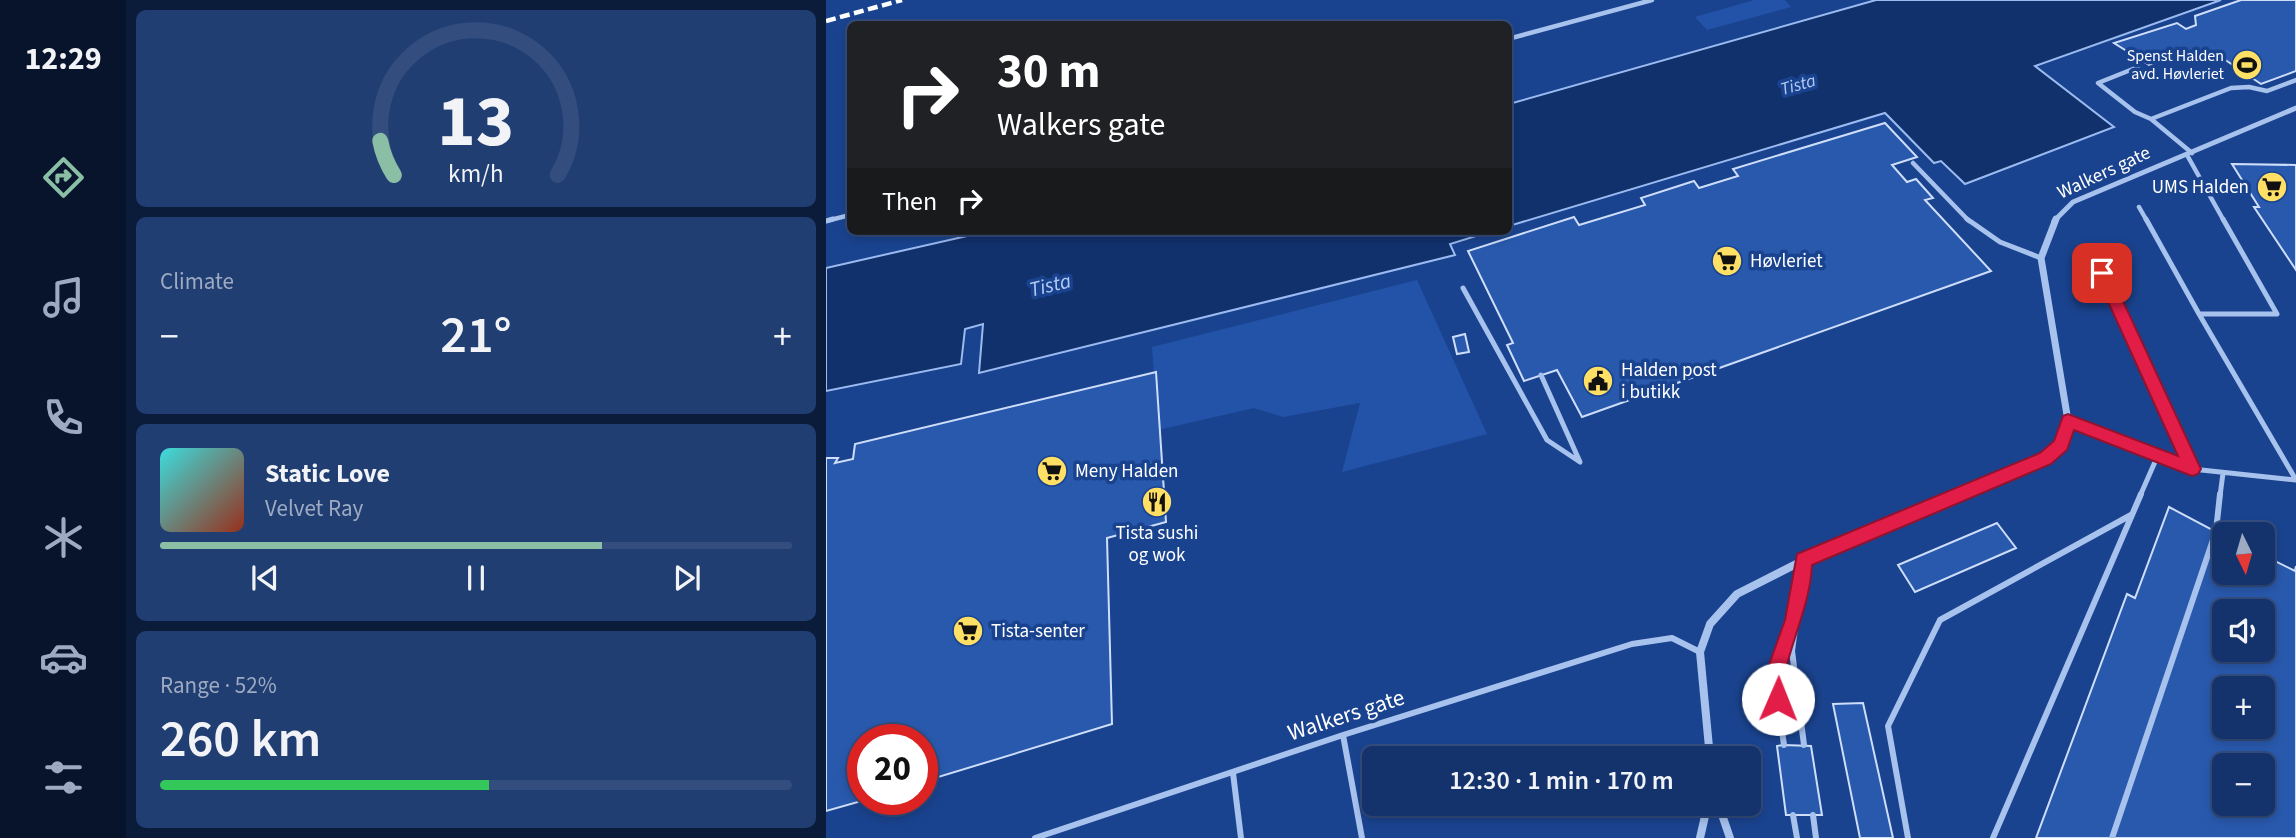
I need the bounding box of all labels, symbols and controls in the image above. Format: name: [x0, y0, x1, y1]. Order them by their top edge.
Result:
text: 12:29: [24, 36, 102, 82]
text: 30 m: [997, 37, 1101, 107]
place label: Spenst Halden avd. Høvleriet: [2127, 45, 2225, 85]
sports icon: Spenst Halden avd. Høvleriet: [2230, 48, 2264, 82]
icon: right: [882, 49, 973, 140]
water label: Tista: [1777, 68, 1819, 102]
text: 13: [438, 70, 514, 174]
text: Walkers gate: [997, 102, 1165, 148]
street label: Walkers gate: [2053, 140, 2155, 206]
icon: directions: [39, 153, 88, 202]
text: km/h: [448, 155, 504, 191]
supermarket icon: UMS Halden: [2255, 170, 2289, 204]
place label: UMS Halden: [2152, 174, 2249, 201]
icon: right: [951, 182, 989, 220]
text: Then: [882, 183, 937, 220]
pin: [2072, 243, 2132, 303]
supermarket icon: Høvleriet: [1710, 244, 1744, 278]
place label: Høvleriet: [1750, 248, 1823, 275]
icon: arrive: [2083, 254, 2121, 292]
text: Climate: [160, 265, 234, 298]
water label: Tista: [1026, 265, 1074, 305]
icon: music: [39, 273, 88, 322]
text: 21°: [440, 299, 512, 373]
text: −: [160, 310, 179, 364]
text: +: [773, 310, 792, 364]
place label: Halden post i butikk: [1621, 357, 1717, 406]
public building icon: Halden post i butikk: [1581, 364, 1615, 398]
icon: phone: [39, 393, 88, 442]
supermarket icon: Meny Halden: [1035, 454, 1069, 488]
text: Static Love: [265, 455, 390, 492]
place label: Meny Halden: [1075, 458, 1178, 485]
restaurant icon: Tista sushi og wok: [1140, 485, 1174, 519]
text: Velvet Ray: [265, 492, 363, 525]
icon: climate: [39, 513, 88, 562]
place label: Tista sushi og wok: [1115, 520, 1199, 569]
north arrow: [2212, 522, 2275, 584]
map controls: [2212, 522, 2275, 816]
icon: previous: [246, 559, 284, 597]
icon: pause: [457, 559, 495, 597]
icon: next: [668, 559, 706, 597]
button: sound: [2212, 599, 2275, 662]
supermarket icon: Tista-senter: [951, 614, 985, 648]
place label: Tista-senter: [991, 618, 1085, 645]
icon: car: [39, 633, 88, 682]
position arrow: [1741, 662, 1815, 736]
text: Range · 52%: [160, 669, 277, 702]
button: +: [2212, 676, 2275, 739]
street label: Walkers gate: [1283, 681, 1409, 749]
text: 260 km: [160, 703, 321, 777]
speed limit sign: 20: [847, 724, 938, 815]
icon: filters: [39, 753, 88, 802]
button: −: [2212, 753, 2275, 816]
text: 12:30 · 1 min · 170 m: [1449, 762, 1674, 799]

